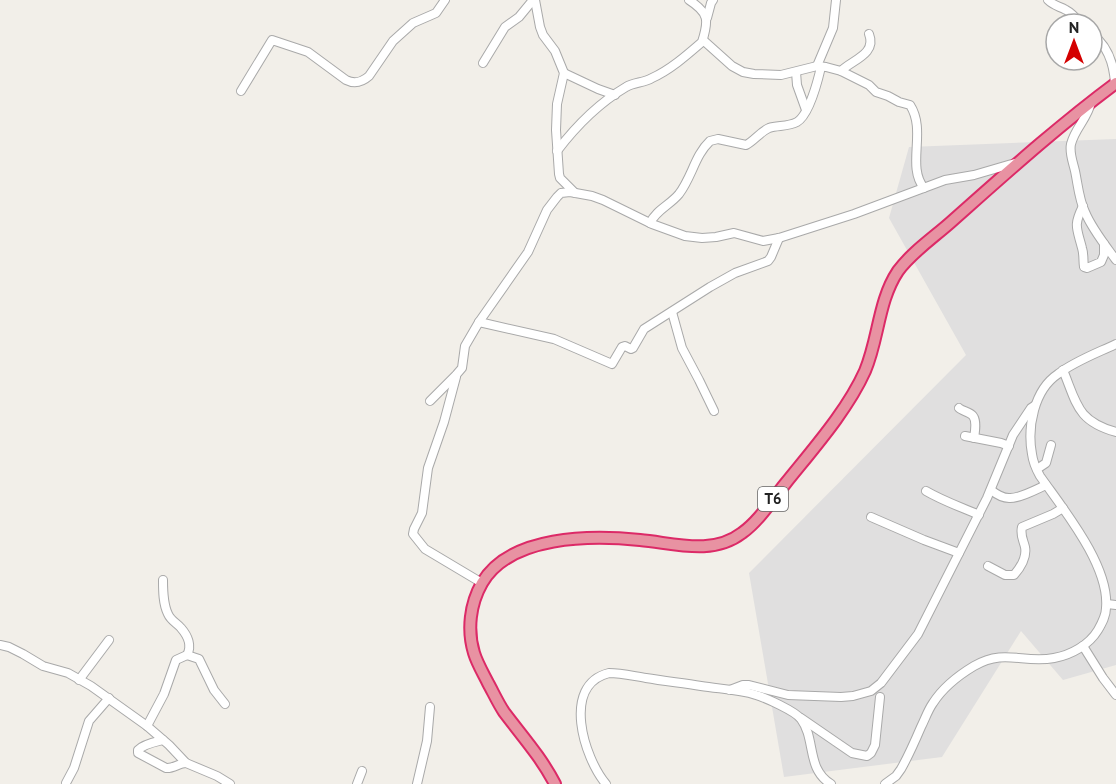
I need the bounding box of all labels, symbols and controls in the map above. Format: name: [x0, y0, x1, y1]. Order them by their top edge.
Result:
north arrow: [1044, 12, 1104, 72]
text: N: [1069, 17, 1079, 37]
road number: T6: [758, 487, 788, 511]

